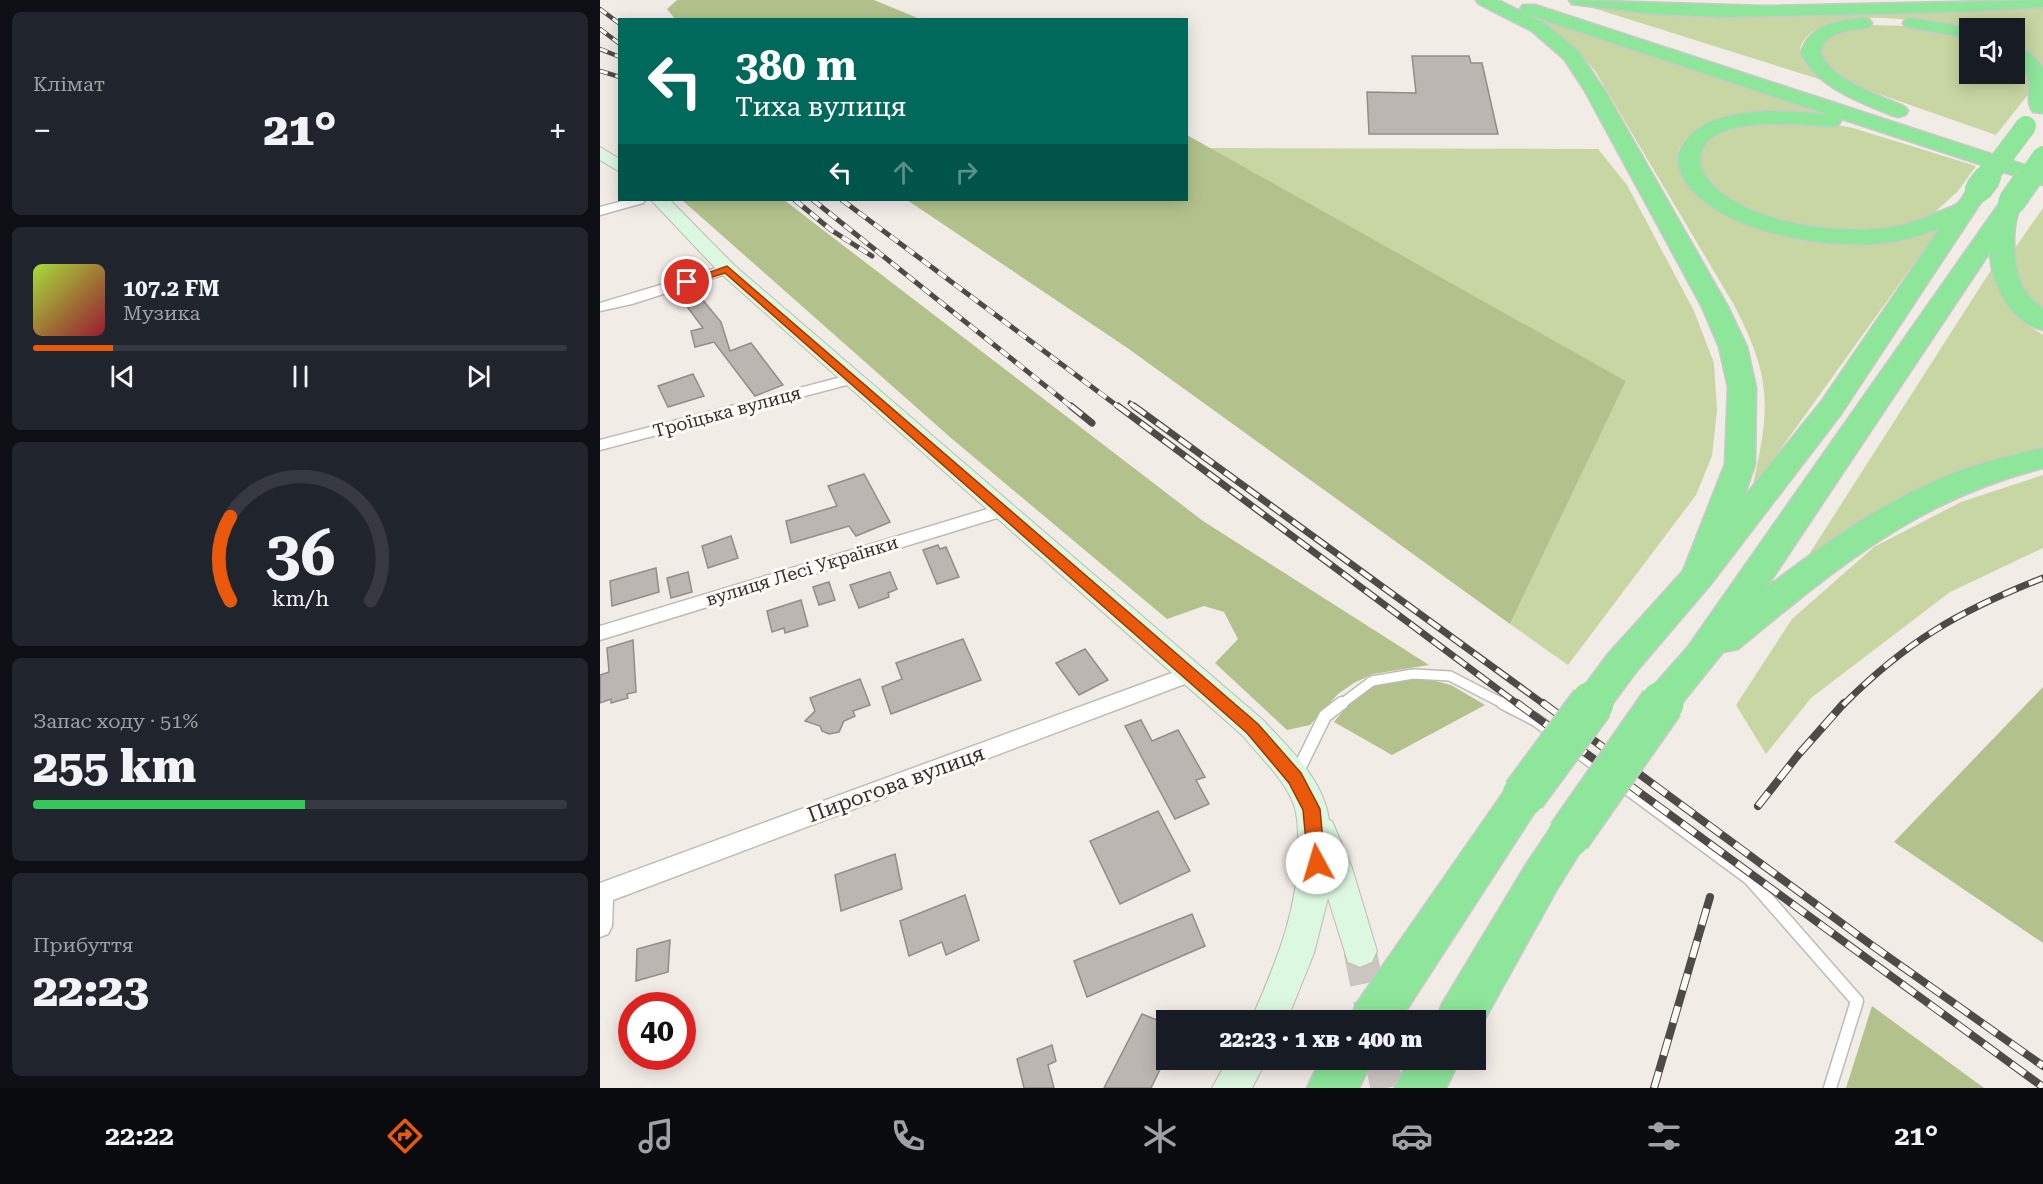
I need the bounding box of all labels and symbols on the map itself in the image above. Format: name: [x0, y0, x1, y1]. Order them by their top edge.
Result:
pin: [661, 256, 712, 307]
street label: Троїцька вулиця: [651, 382, 803, 441]
street label: вулиця Лесі Українки: [703, 531, 900, 610]
street label: Пирогова вулиця: [804, 741, 988, 827]
position arrow: [1285, 831, 1349, 895]
speed limit sign: 40: [618, 992, 696, 1070]

